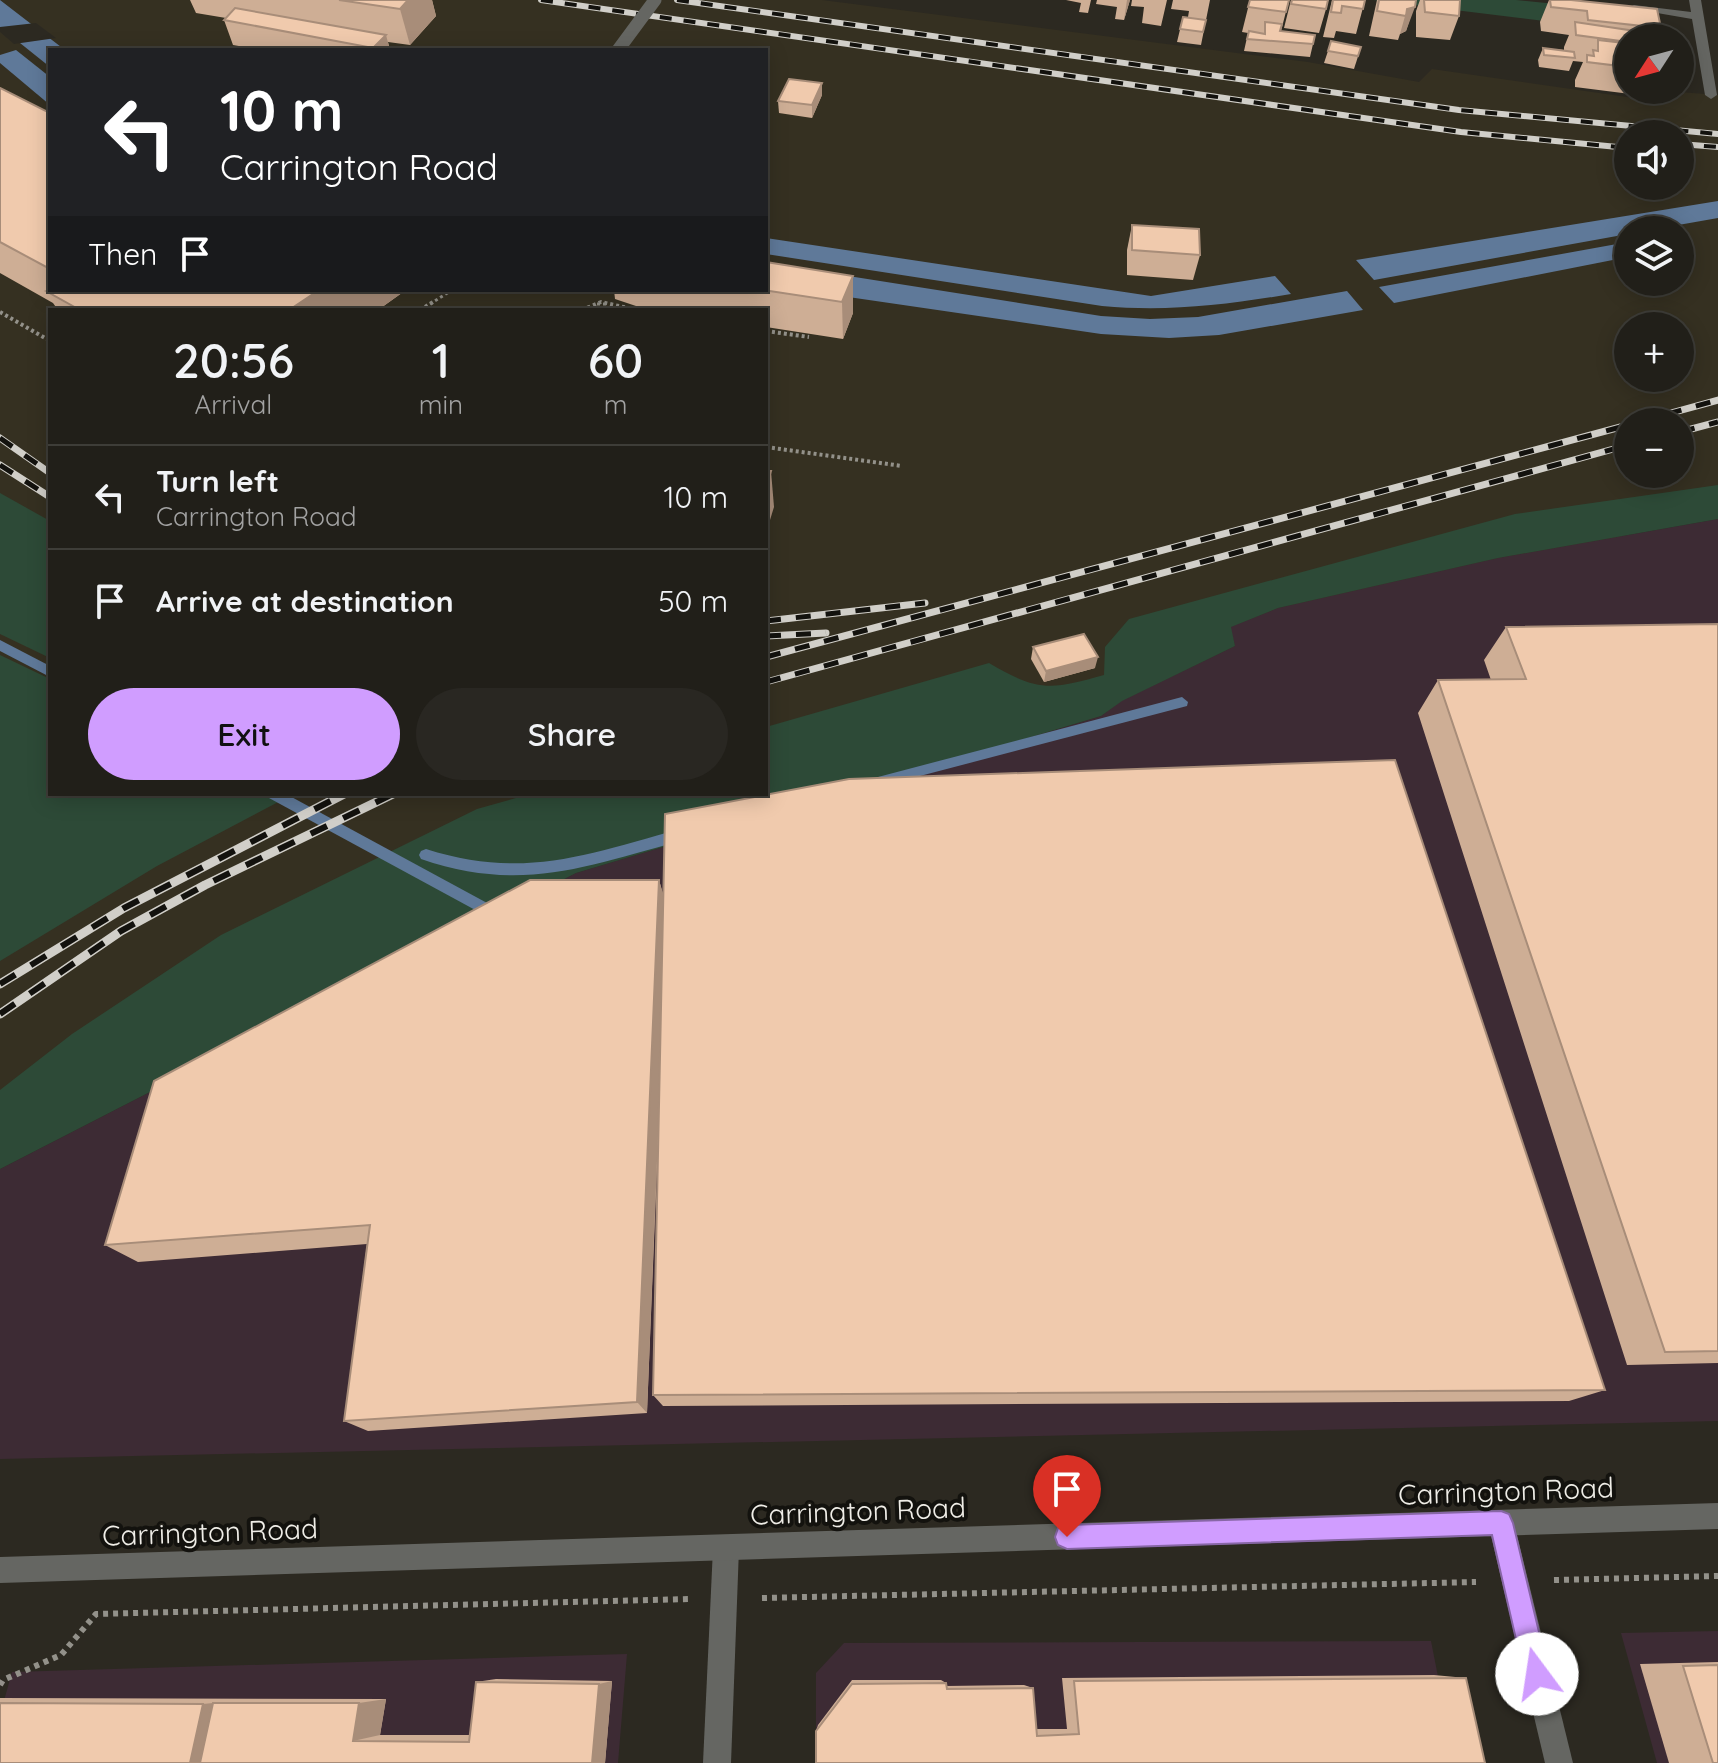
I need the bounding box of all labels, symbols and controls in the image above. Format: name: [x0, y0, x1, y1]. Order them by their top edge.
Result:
north arrow: [1614, 24, 1694, 104]
map controls: [1614, 24, 1694, 488]
text: 10 m: [220, 75, 343, 145]
icon: left: [88, 80, 192, 184]
button: sound: [1614, 120, 1694, 200]
text: Carrington Road: [220, 144, 498, 189]
button: layers: [1614, 216, 1694, 296]
icon: arrive: [173, 232, 217, 276]
text: Then: [88, 235, 157, 273]
button: +: [1614, 312, 1694, 392]
text: 20:56: [173, 330, 294, 390]
text: 1: [432, 330, 450, 390]
text: 60: [588, 330, 643, 390]
text: Arrival: [194, 388, 272, 421]
text: min: [419, 388, 463, 421]
text: m: [604, 388, 627, 421]
button: −: [1614, 408, 1694, 488]
text: Turn left: [156, 462, 279, 500]
icon: left: [88, 475, 132, 519]
text: 10 m: [664, 478, 728, 516]
text: Carrington Road: [156, 500, 357, 533]
icon: arrive: [88, 579, 132, 623]
text: Arrive at destination: [156, 582, 454, 620]
text: 50 m: [658, 582, 728, 620]
button: Exit: [88, 688, 400, 780]
button: Share: [416, 688, 728, 780]
pin: [1033, 1455, 1101, 1537]
icon: arrive: [1045, 1467, 1089, 1511]
street label: Carrington Road: [1397, 1469, 1615, 1512]
street label: Carrington Road: [749, 1489, 967, 1532]
street label: Carrington Road: [101, 1510, 319, 1553]
position arrow: [1495, 1632, 1579, 1716]

